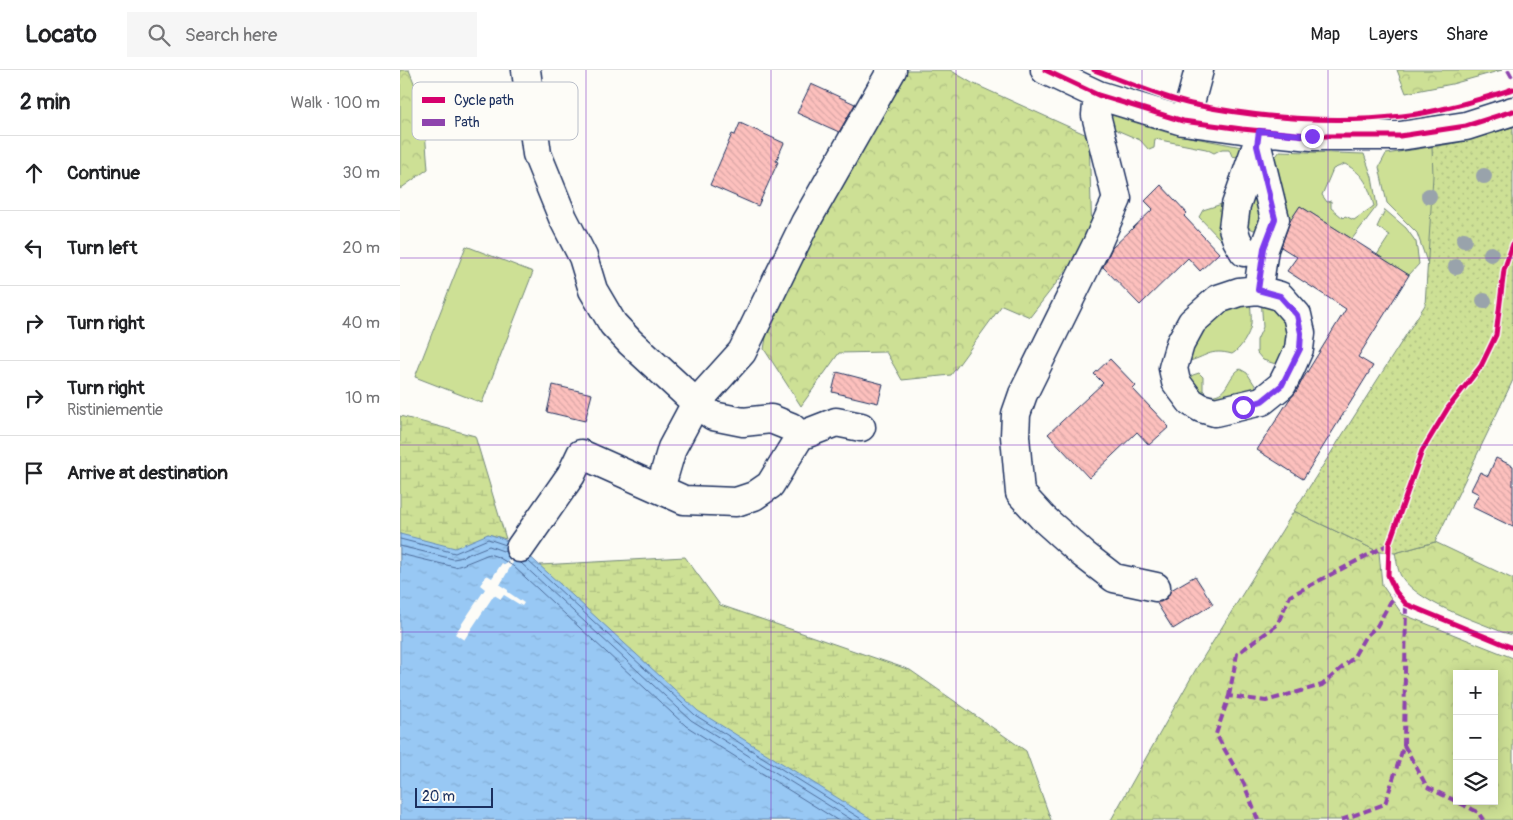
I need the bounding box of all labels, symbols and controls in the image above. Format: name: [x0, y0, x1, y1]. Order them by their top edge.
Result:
search box: [127, 12, 477, 57]
text: Locato: [25, 20, 97, 49]
icon: search: [145, 21, 173, 49]
text: Search here: [185, 23, 277, 47]
text: Map: [1311, 23, 1340, 46]
text: Layers: [1368, 23, 1418, 46]
text: Share: [1446, 23, 1488, 46]
legend: [412, 82, 578, 140]
text: 2 min: [20, 89, 70, 116]
text: Cycle path: [454, 92, 514, 109]
text: Walk · 100 m: [291, 93, 380, 113]
text: Path: [454, 114, 479, 131]
route end: [1301, 125, 1324, 148]
icon: ahead: [20, 159, 48, 187]
text: Continue: [67, 161, 140, 185]
text: 30 m: [342, 163, 380, 183]
icon: left: [20, 234, 48, 262]
text: Turn left: [67, 236, 137, 260]
text: 20 m: [342, 238, 380, 258]
icon: right: [20, 309, 48, 337]
text: Turn right: [67, 311, 145, 335]
text: 40 m: [342, 313, 380, 333]
text: Turn right: [67, 376, 145, 400]
icon: right: [20, 384, 48, 412]
text: 10 m: [345, 388, 380, 408]
route start: [1232, 396, 1255, 419]
text: Ristiniementie: [67, 400, 163, 420]
icon: arrive: [20, 459, 48, 487]
text: Arrive at destination: [67, 461, 228, 485]
map controls: [1453, 670, 1498, 805]
button: +: [1453, 670, 1498, 715]
button: −: [1453, 715, 1498, 760]
button: layers: [1453, 760, 1498, 805]
scale bar: [415, 785, 492, 808]
text: 20 m: [422, 788, 455, 805]

